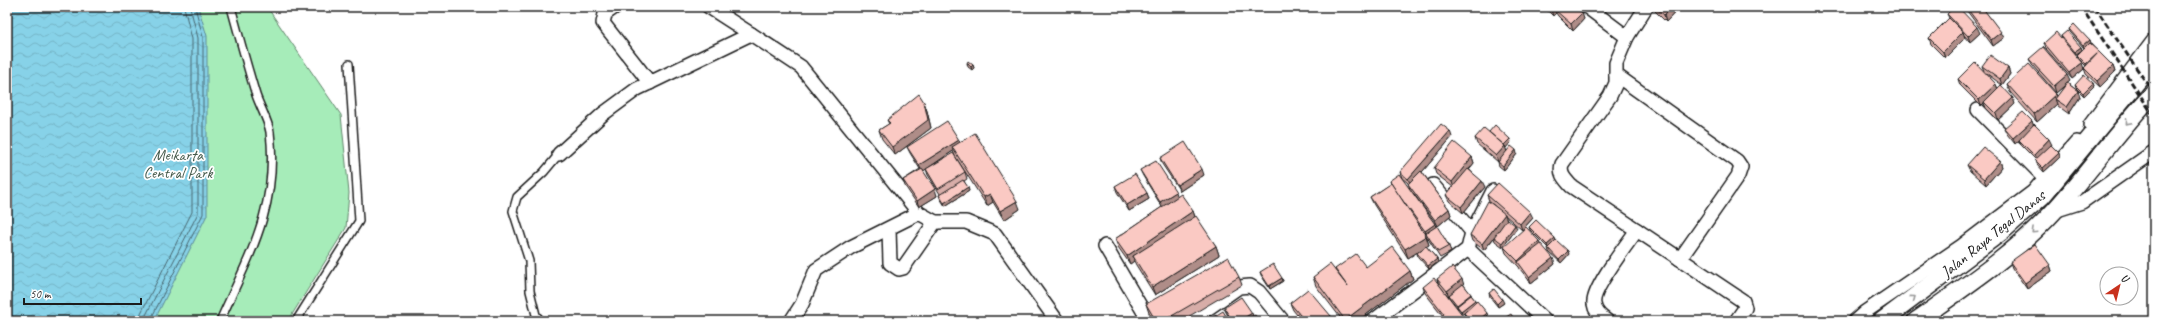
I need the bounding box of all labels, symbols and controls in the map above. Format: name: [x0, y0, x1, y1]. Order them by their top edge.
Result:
one-way arrow: [2125, 117, 2132, 125]
park label: Meikarta Central Park: [144, 145, 214, 183]
street label: Jalan Raya Tegal Danas: [1936, 185, 2050, 283]
one-way arrow: [2031, 226, 2039, 234]
north arrow: [2099, 266, 2139, 306]
text: U: [2119, 271, 2133, 287]
scale bar: [24, 280, 141, 306]
text: 50 m: [30, 286, 52, 302]
one-way arrow: [1908, 295, 1915, 302]

